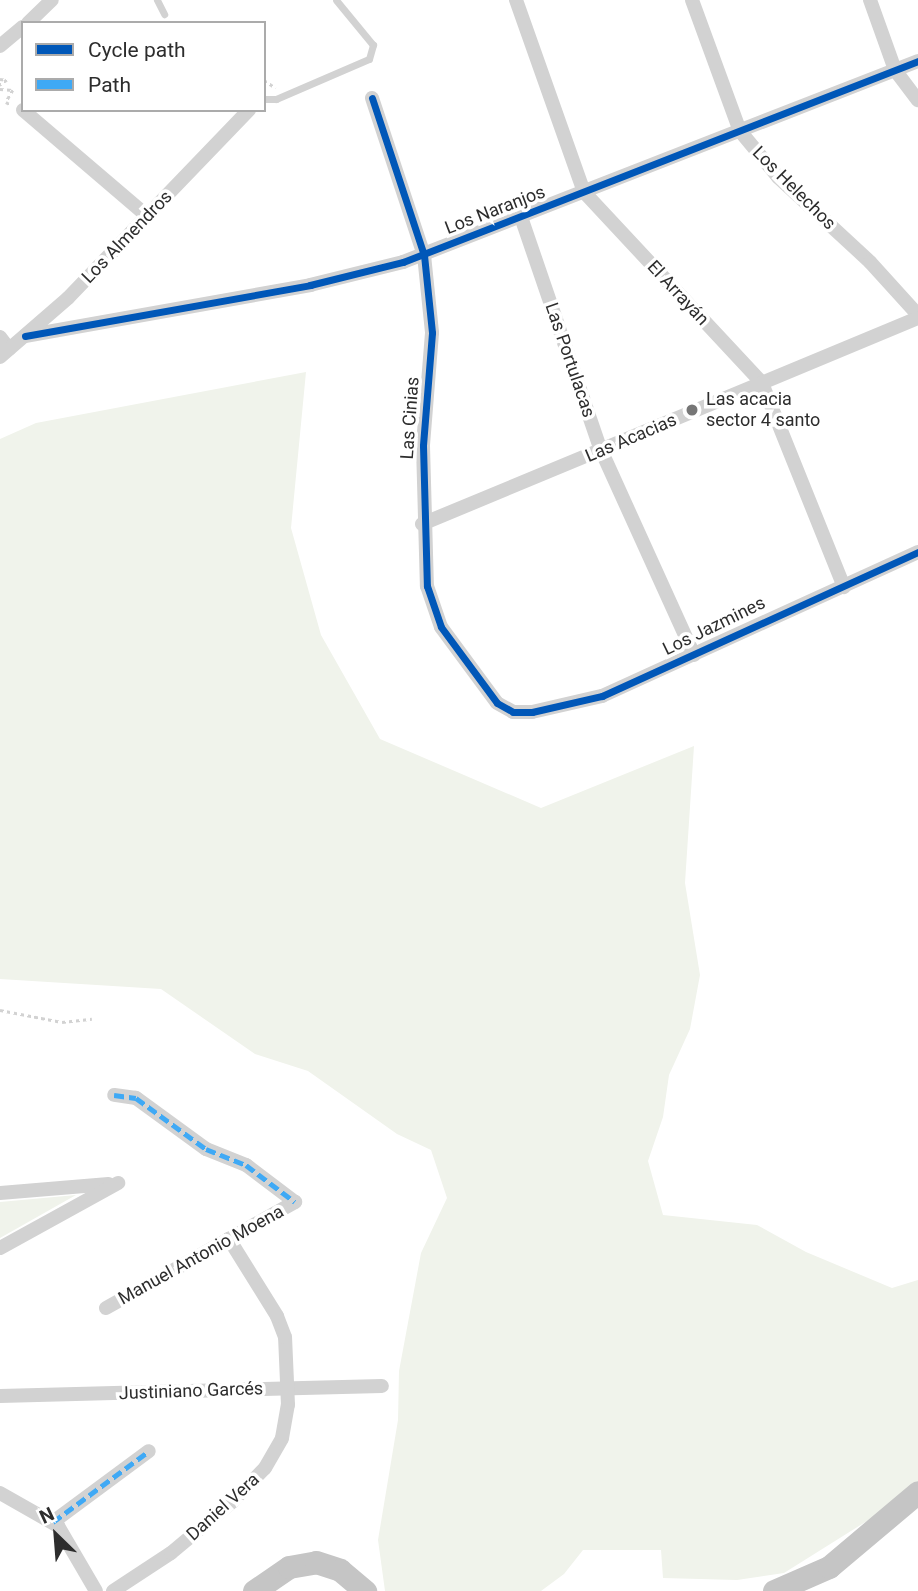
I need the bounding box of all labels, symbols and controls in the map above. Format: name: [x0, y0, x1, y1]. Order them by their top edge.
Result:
legend: [21, 21, 266, 112]
text: Cycle path: [88, 38, 186, 62]
text: Path: [88, 73, 131, 97]
street label: Los Helechos: [748, 142, 840, 234]
street label: Los Naranjos: [442, 181, 548, 239]
street label: Los Almendros: [77, 186, 177, 288]
street label: El Arrayán: [643, 256, 713, 330]
street label: Las Portulacas: [540, 300, 600, 420]
street label: Las Cinias: [396, 376, 424, 460]
place label: Las acacia sector 4 santo: [706, 389, 820, 432]
marker: Las acacia sector 4 santo: [684, 402, 700, 418]
street label: Las Acacias: [582, 409, 680, 467]
street label: Los Jazmines: [659, 592, 769, 660]
street label: Manuel Antonio Moena: [115, 1201, 287, 1309]
street label: Justiniano Garcés: [118, 1378, 264, 1404]
street label: Daniel Vera: [182, 1469, 264, 1545]
north arrow: [21, 1500, 91, 1570]
text: N: [36, 1502, 58, 1529]

